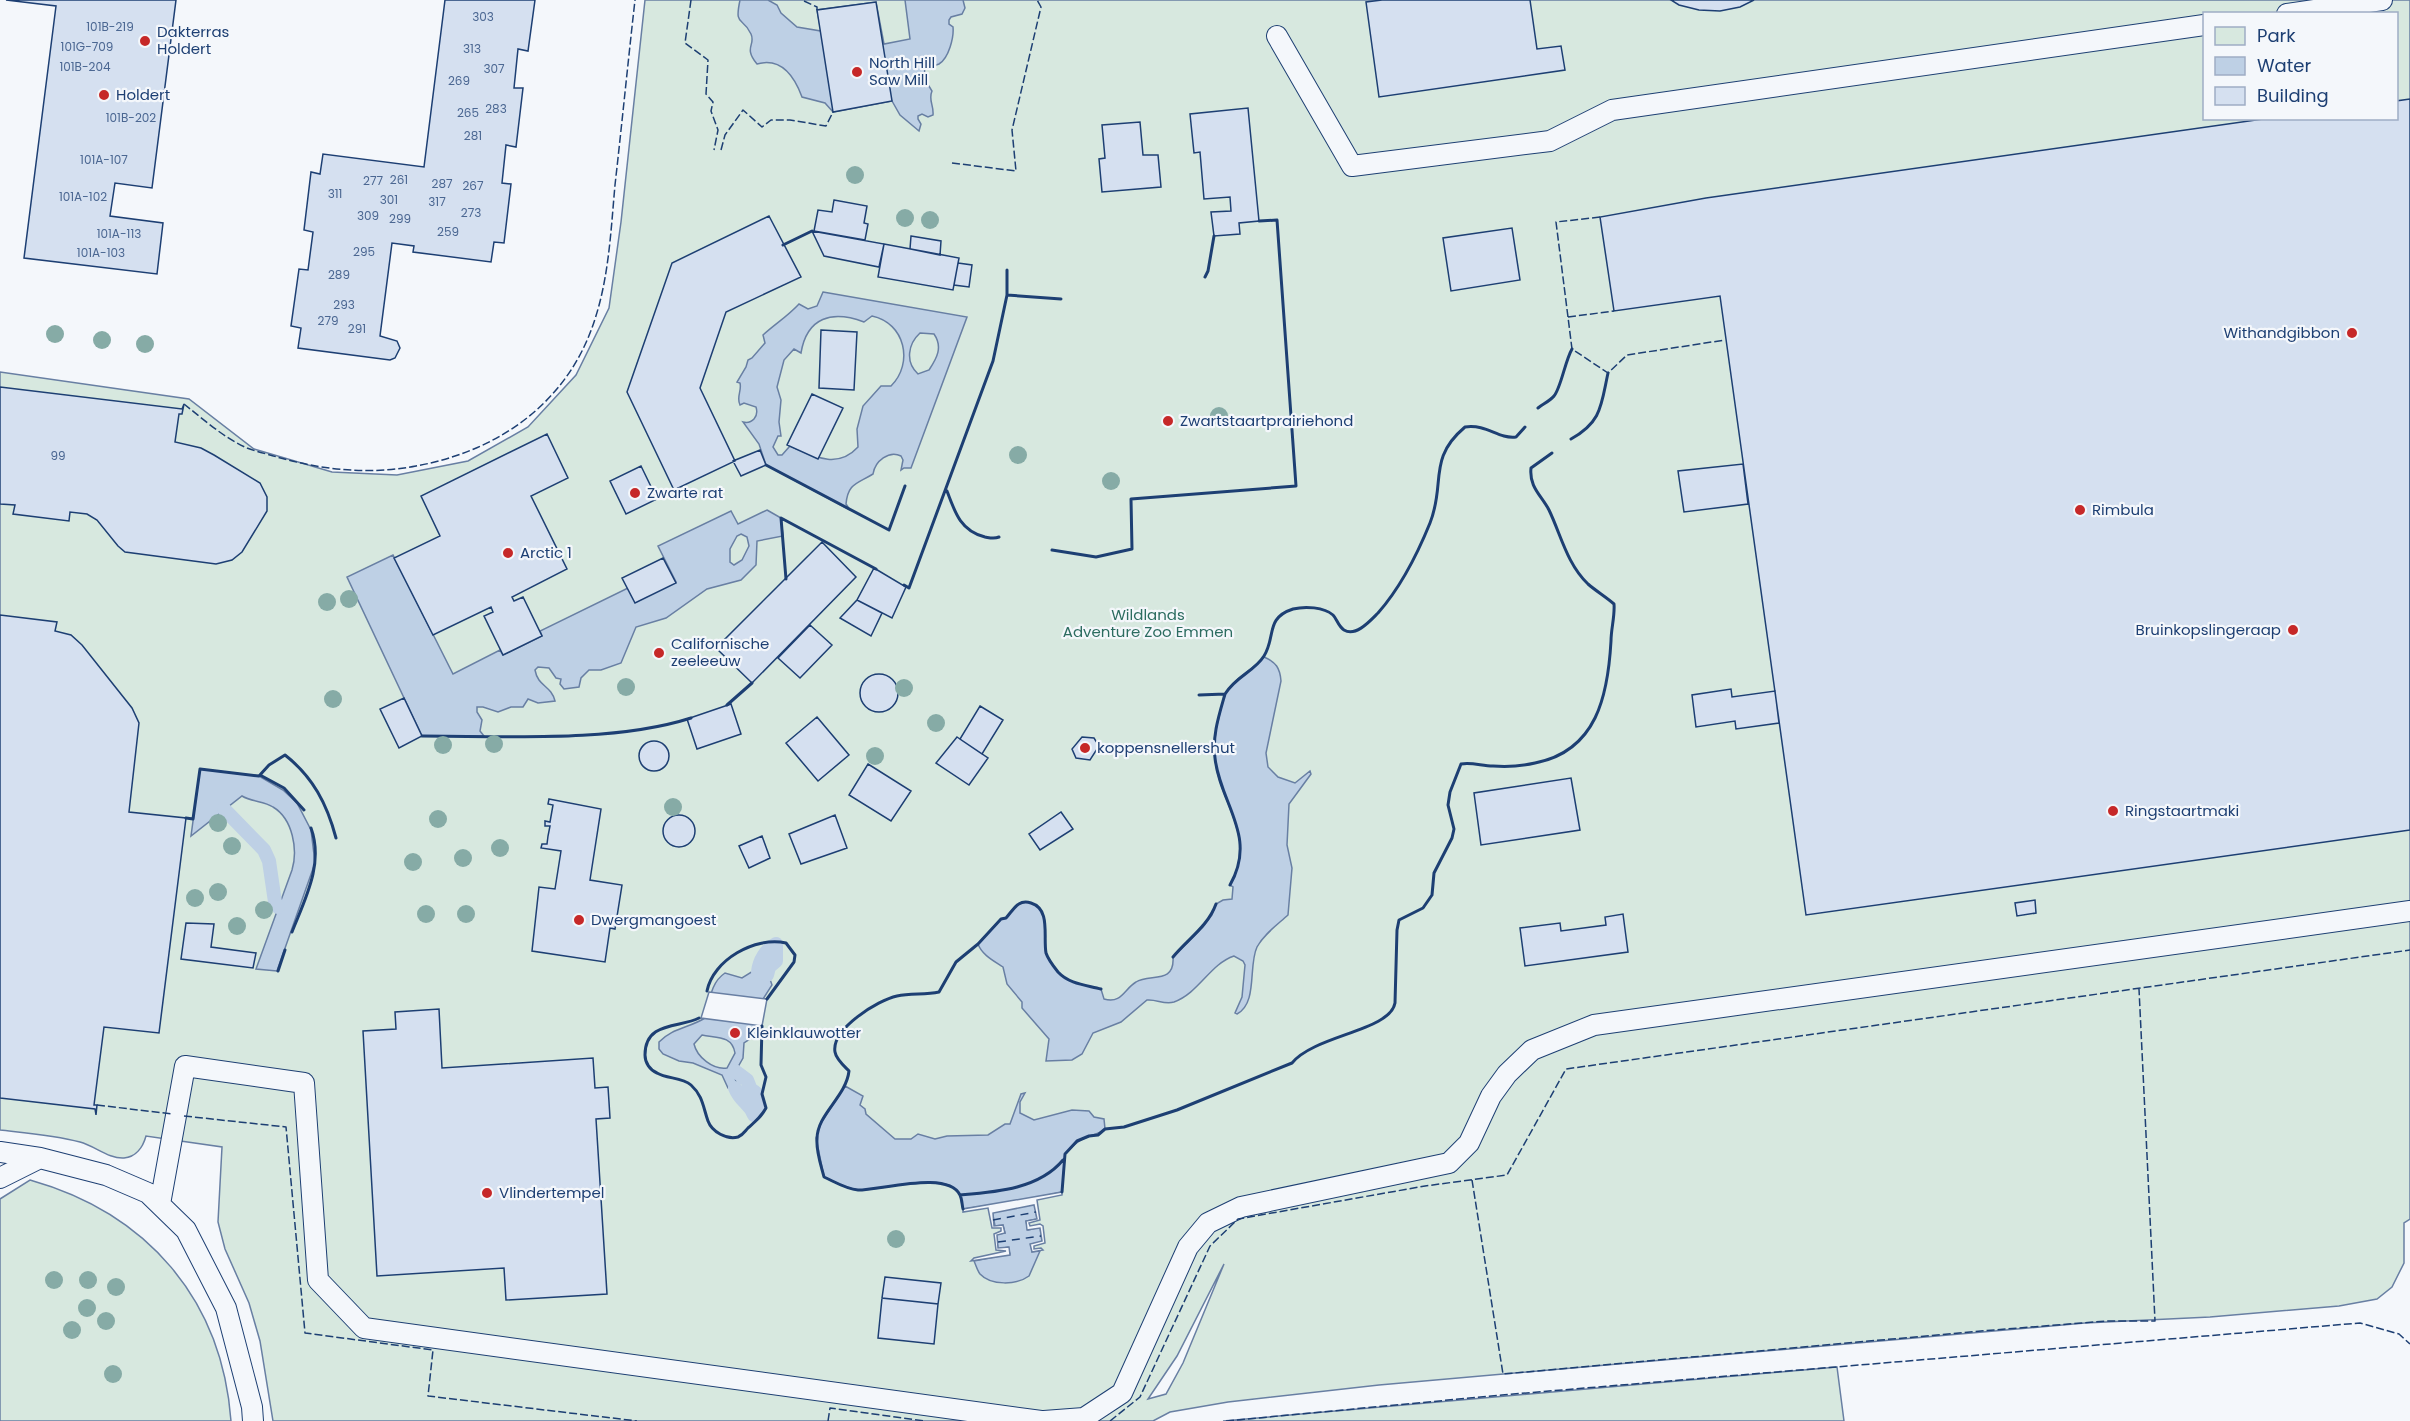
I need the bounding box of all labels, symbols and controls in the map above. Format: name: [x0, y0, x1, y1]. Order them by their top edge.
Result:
house number: 303: [472, 8, 494, 25]
legend: [2203, 12, 2398, 120]
house number: 101B-219: [86, 18, 134, 35]
place label: Dakterras Holdert: [157, 21, 230, 59]
text: Park: [2257, 23, 2296, 48]
marker: Dakterras Holdert: [138, 34, 152, 48]
house number: 101G-709: [61, 38, 113, 55]
house number: 313: [463, 40, 481, 57]
place label: North Hill Saw Mill: [869, 52, 935, 90]
text: Water: [2257, 53, 2311, 78]
house number: 101B-204: [59, 58, 111, 75]
house number: 307: [483, 60, 505, 77]
marker: North Hill Saw Mill: [850, 65, 864, 79]
house number: 269: [448, 72, 470, 89]
text: Building: [2257, 83, 2329, 108]
place label: Holdert: [116, 84, 170, 105]
marker: Holdert: [97, 88, 111, 102]
house number: 283: [485, 100, 507, 117]
house number: 265: [457, 104, 479, 121]
house number: 101B-202: [106, 109, 156, 126]
house number: 281: [464, 127, 482, 144]
house number: 101A-107: [80, 151, 128, 168]
house number: 261: [390, 171, 408, 188]
house number: 277: [363, 172, 383, 189]
house number: 287: [431, 175, 453, 192]
house number: 267: [462, 177, 484, 194]
house number: 311: [328, 185, 342, 202]
house number: 101A-102: [59, 188, 107, 205]
house number: 301: [380, 191, 398, 208]
house number: 317: [428, 193, 446, 210]
house number: 273: [461, 204, 481, 221]
house number: 309: [357, 207, 379, 224]
house number: 299: [389, 210, 411, 227]
house number: 259: [437, 223, 459, 240]
house number: 101A-113: [97, 225, 141, 242]
house number: 295: [353, 243, 375, 260]
house number: 101A-103: [77, 244, 125, 261]
house number: 289: [328, 266, 350, 283]
house number: 293: [333, 296, 355, 313]
house number: 279: [317, 312, 339, 329]
house number: 291: [348, 320, 366, 337]
place label: Withandgibbon: [2223, 322, 2340, 343]
marker: Withandgibbon: [2345, 326, 2359, 340]
place label: Zwartstaartprairiehond: [1180, 410, 1353, 431]
marker: Zwartstaartprairiehond: [1161, 414, 1175, 428]
house number: 99: [50, 447, 66, 464]
place label: Zwarte rat: [647, 482, 723, 503]
marker: Zwarte rat: [628, 486, 642, 500]
place label: Rimbula: [2092, 499, 2154, 520]
marker: Rimbula: [2073, 503, 2087, 517]
place label: Arctic 1: [520, 542, 572, 563]
marker: Arctic 1: [501, 546, 515, 560]
park label: Wildlands Adventure Zoo Emmen: [1063, 604, 1233, 642]
place label: Bruinkopslingeraap: [2136, 619, 2281, 640]
marker: Bruinkopslingeraap: [2286, 623, 2300, 637]
place label: Californische zeeleeuw: [671, 633, 769, 671]
marker: Californische zeeleeuw: [652, 646, 666, 660]
place label: koppensnellershut: [1097, 737, 1235, 758]
marker: koppensnellershut: [1078, 741, 1092, 755]
place label: Ringstaartmaki: [2125, 800, 2239, 821]
marker: Ringstaartmaki: [2106, 804, 2120, 818]
place label: Dwergmangoest: [591, 909, 716, 930]
marker: Dwergmangoest: [572, 913, 586, 927]
place label: Kleinklauwotter: [747, 1022, 862, 1043]
marker: Kleinklauwotter: [728, 1026, 742, 1040]
place label: Vlindertempel: [499, 1182, 605, 1203]
marker: Vlindertempel: [480, 1186, 494, 1200]

